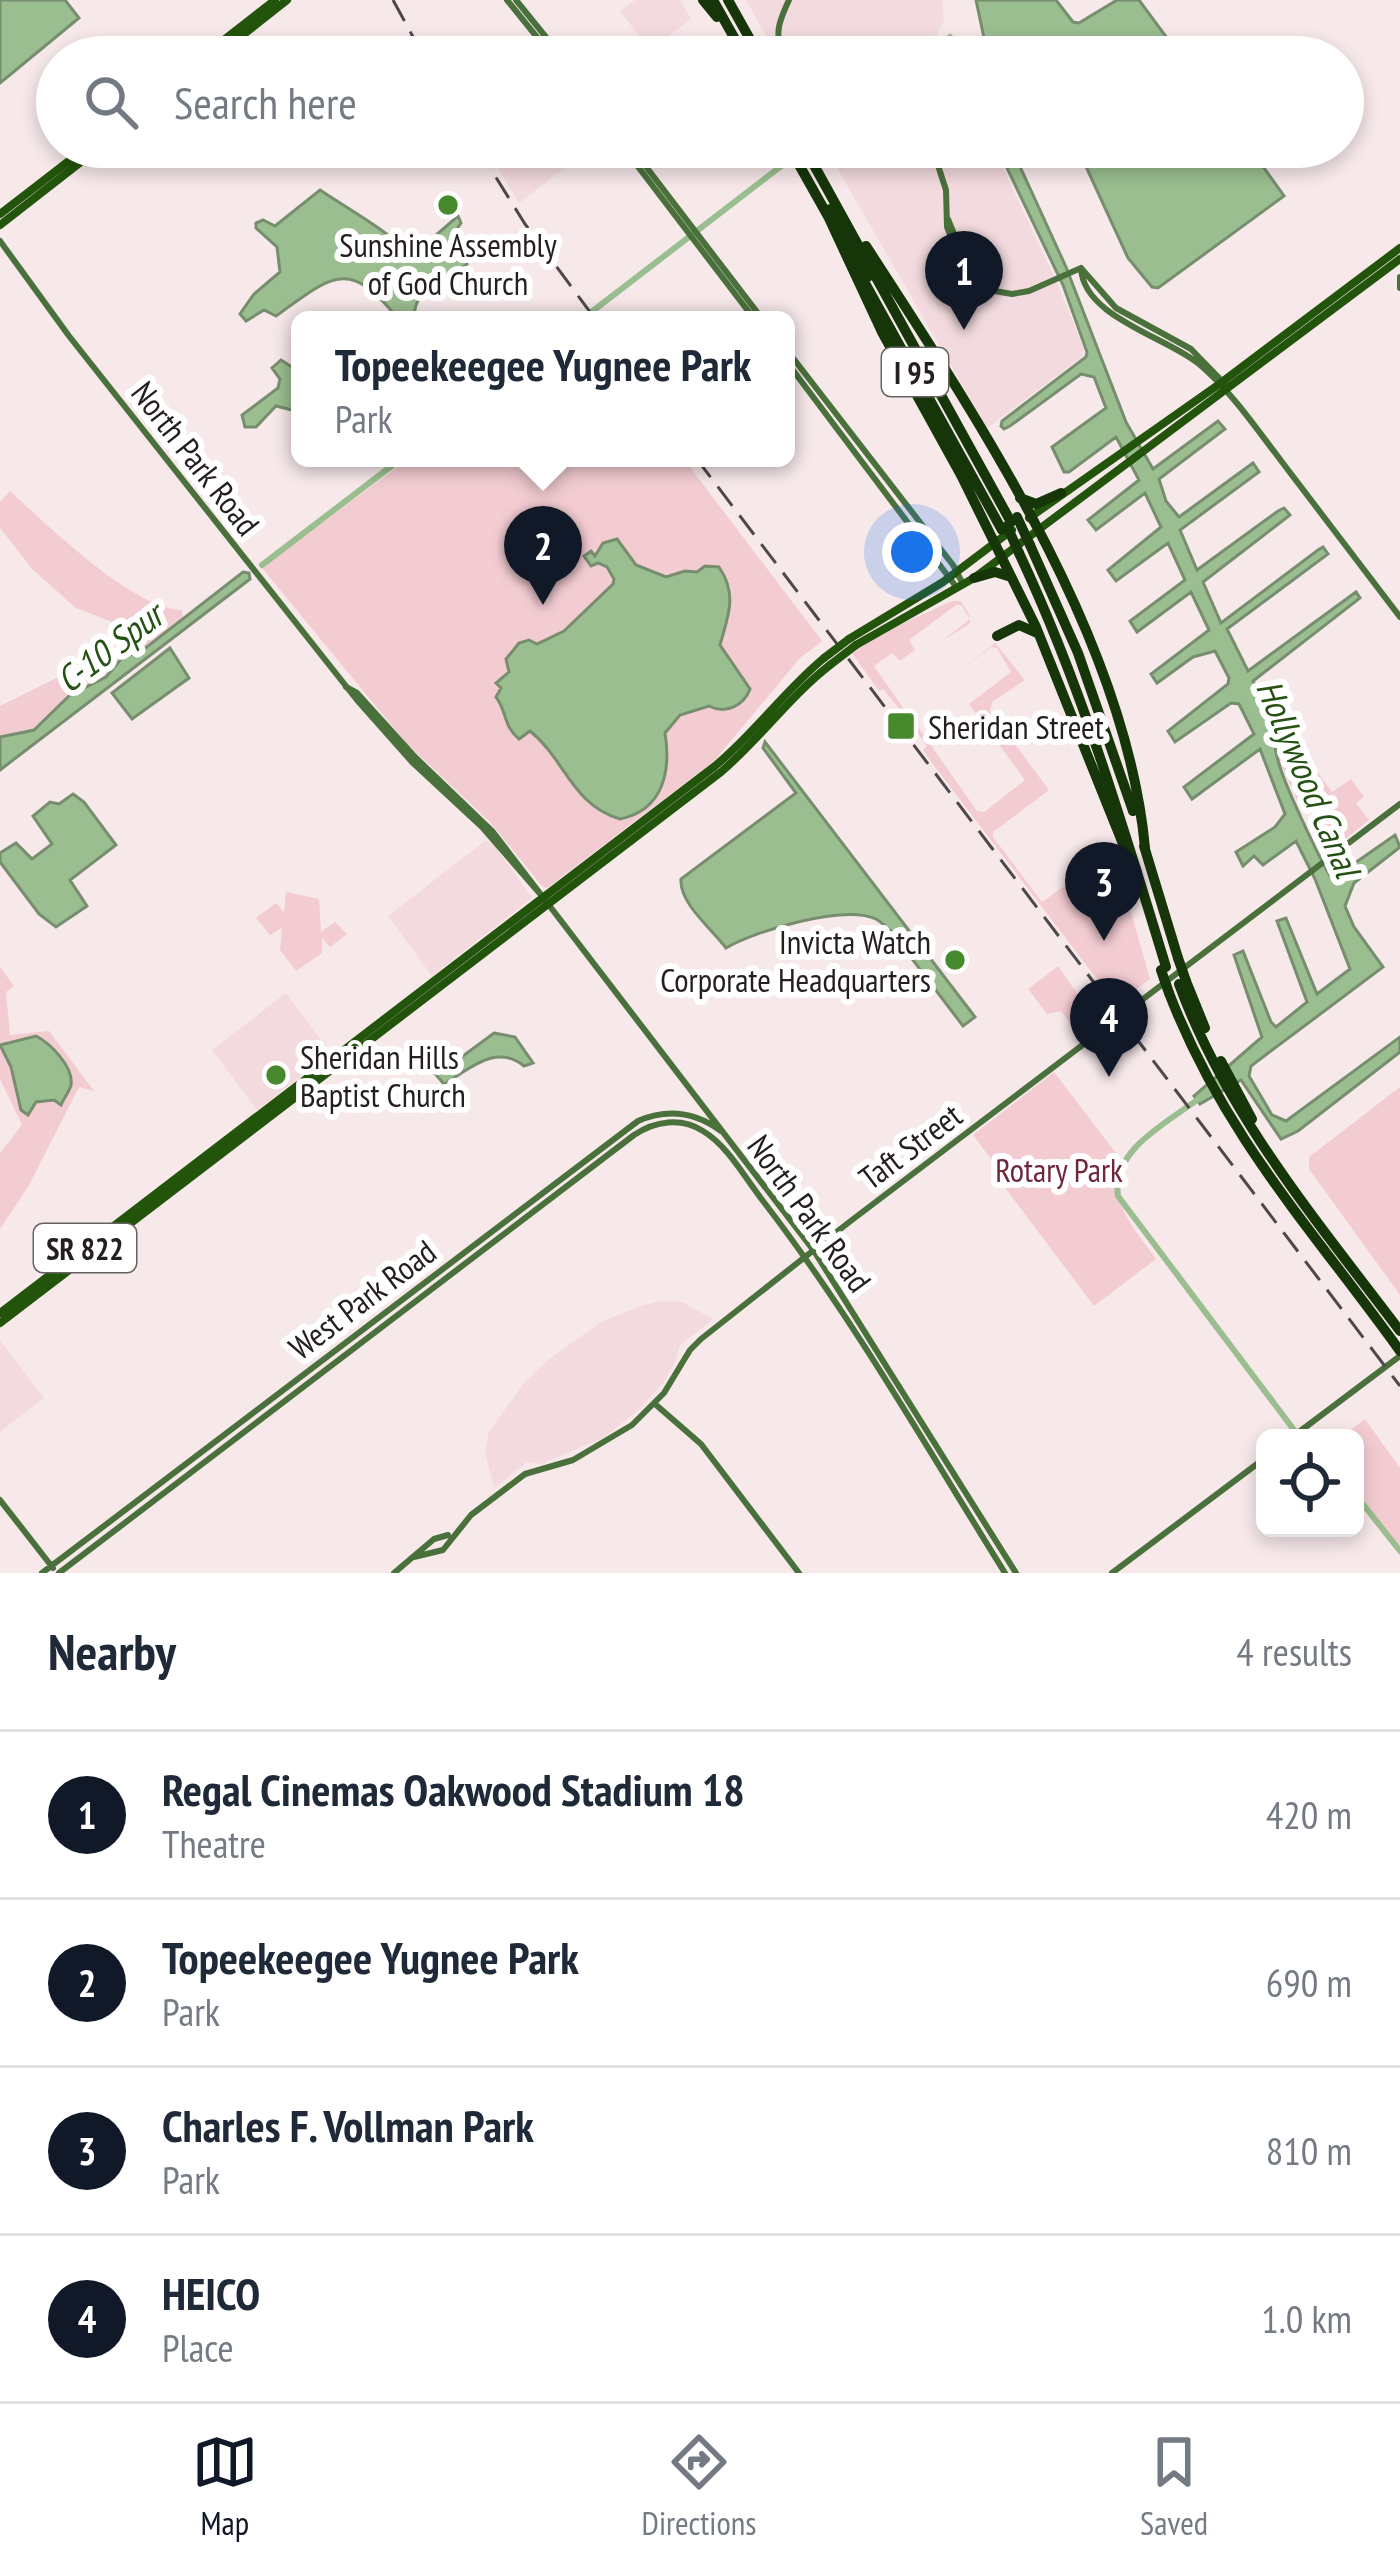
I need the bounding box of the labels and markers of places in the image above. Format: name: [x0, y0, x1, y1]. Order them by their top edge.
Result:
marker: Sunshine Assembly of God Church: [435, 192, 461, 218]
place label: Sunshine Assembly of God Church: [339, 223, 557, 304]
pin: 1: [925, 231, 1003, 330]
pin: 2: [504, 506, 582, 605]
place label: Sheridan Street: [928, 705, 1104, 748]
marker: Sheridan Street: [885, 710, 917, 742]
pin: 3: [1065, 842, 1143, 941]
place label: Invicta Watch Corporate Headquarters: [660, 920, 931, 1001]
marker: Invicta Watch Corporate Headquarters: [942, 947, 968, 973]
pin: 4: [1070, 978, 1148, 1077]
place label: Sheridan Hills Baptist Church: [300, 1035, 466, 1116]
marker: Sheridan Hills Baptist Church: [263, 1062, 289, 1088]

